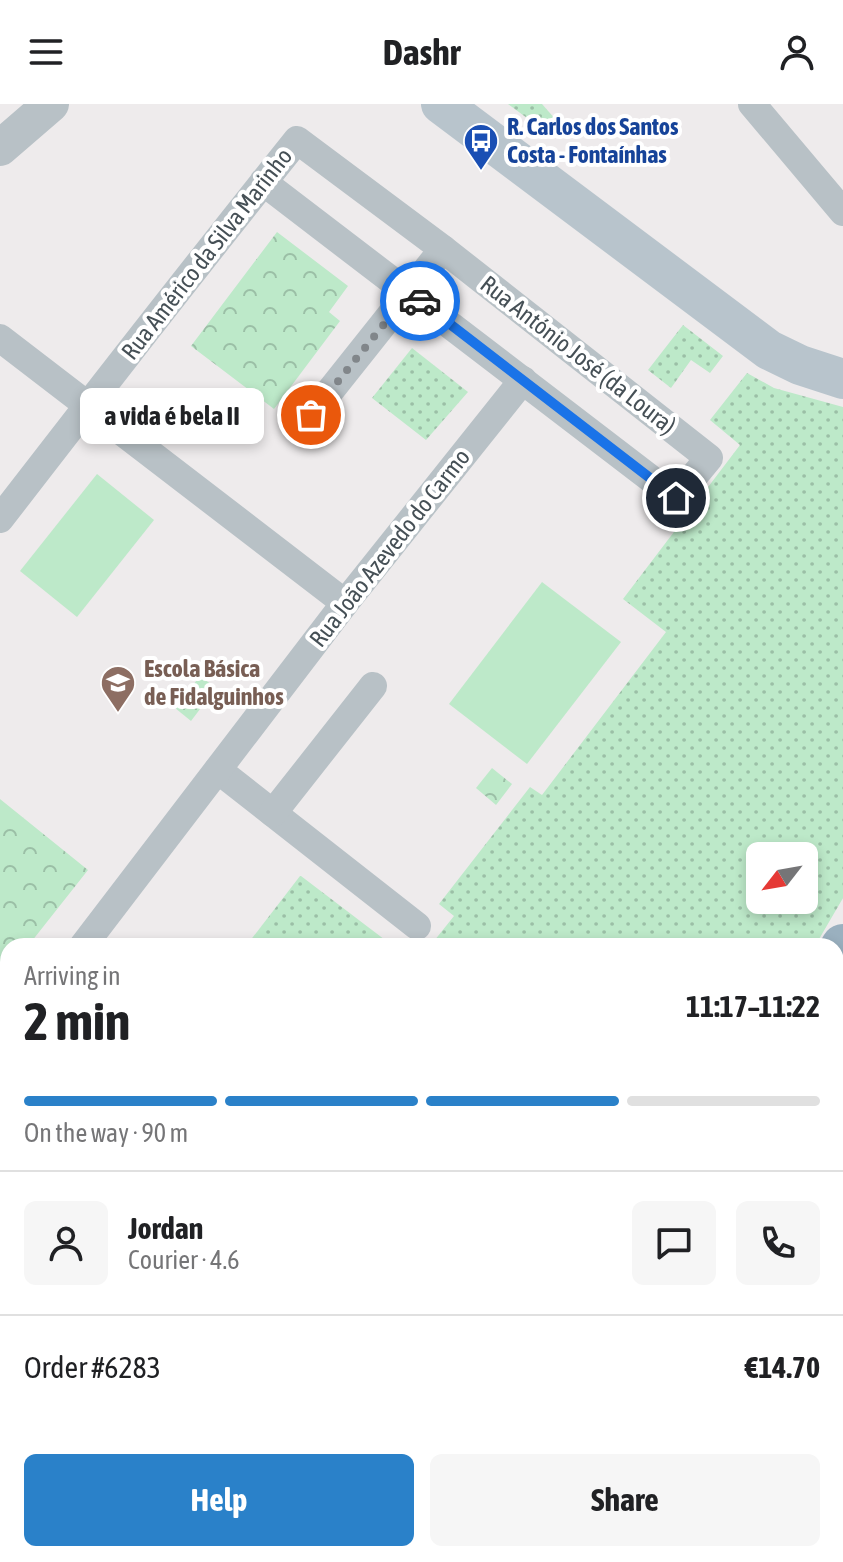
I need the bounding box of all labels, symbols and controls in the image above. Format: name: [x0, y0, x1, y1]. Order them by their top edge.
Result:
icon: menu: [24, 30, 68, 74]
icon: person: [775, 30, 819, 74]
text: Dashr: [383, 31, 460, 73]
place label: R. Carlos dos Santos Costa - Fontaínhas: [507, 113, 679, 168]
bus stop icon: R. Carlos dos Santos Costa - Fontaínhas: [462, 122, 500, 172]
street label: Rua Américo da Silva Marinho: [116, 143, 297, 364]
courier: [380, 261, 460, 341]
street label: Rua António José (da Loura): [475, 270, 681, 439]
icon: car: [398, 279, 442, 323]
pin: [277, 381, 345, 449]
callout: a vida é bela II: [79, 387, 263, 443]
icon: bag: [289, 393, 333, 437]
text: a vida é bela II: [104, 401, 240, 431]
street label: Rua João Azevedo do Carmo: [304, 443, 475, 652]
pin: [642, 464, 710, 532]
icon: home: [654, 476, 698, 520]
place label: Escola Básica de Fidalguinhos: [144, 655, 284, 710]
school or university icon: Escola Básica de Fidalguinhos: [99, 664, 137, 714]
north arrow: [746, 842, 818, 914]
map controls: [746, 842, 818, 914]
text: Arriving in: [24, 961, 121, 991]
text: 11:17–11:22: [686, 989, 820, 1023]
text: 2 min: [24, 991, 130, 1051]
text: On the way · 90 m: [24, 1118, 188, 1148]
button: person: [24, 1201, 108, 1285]
button: chat: [632, 1201, 716, 1285]
button: phone: [736, 1201, 820, 1285]
text: Jordan: [128, 1211, 203, 1245]
text: Courier · 4.6: [128, 1245, 239, 1275]
text: Order #6283: [24, 1350, 161, 1384]
text: €14.70: [745, 1350, 820, 1384]
button: Help: [24, 1454, 414, 1546]
button: Share: [430, 1454, 820, 1546]

